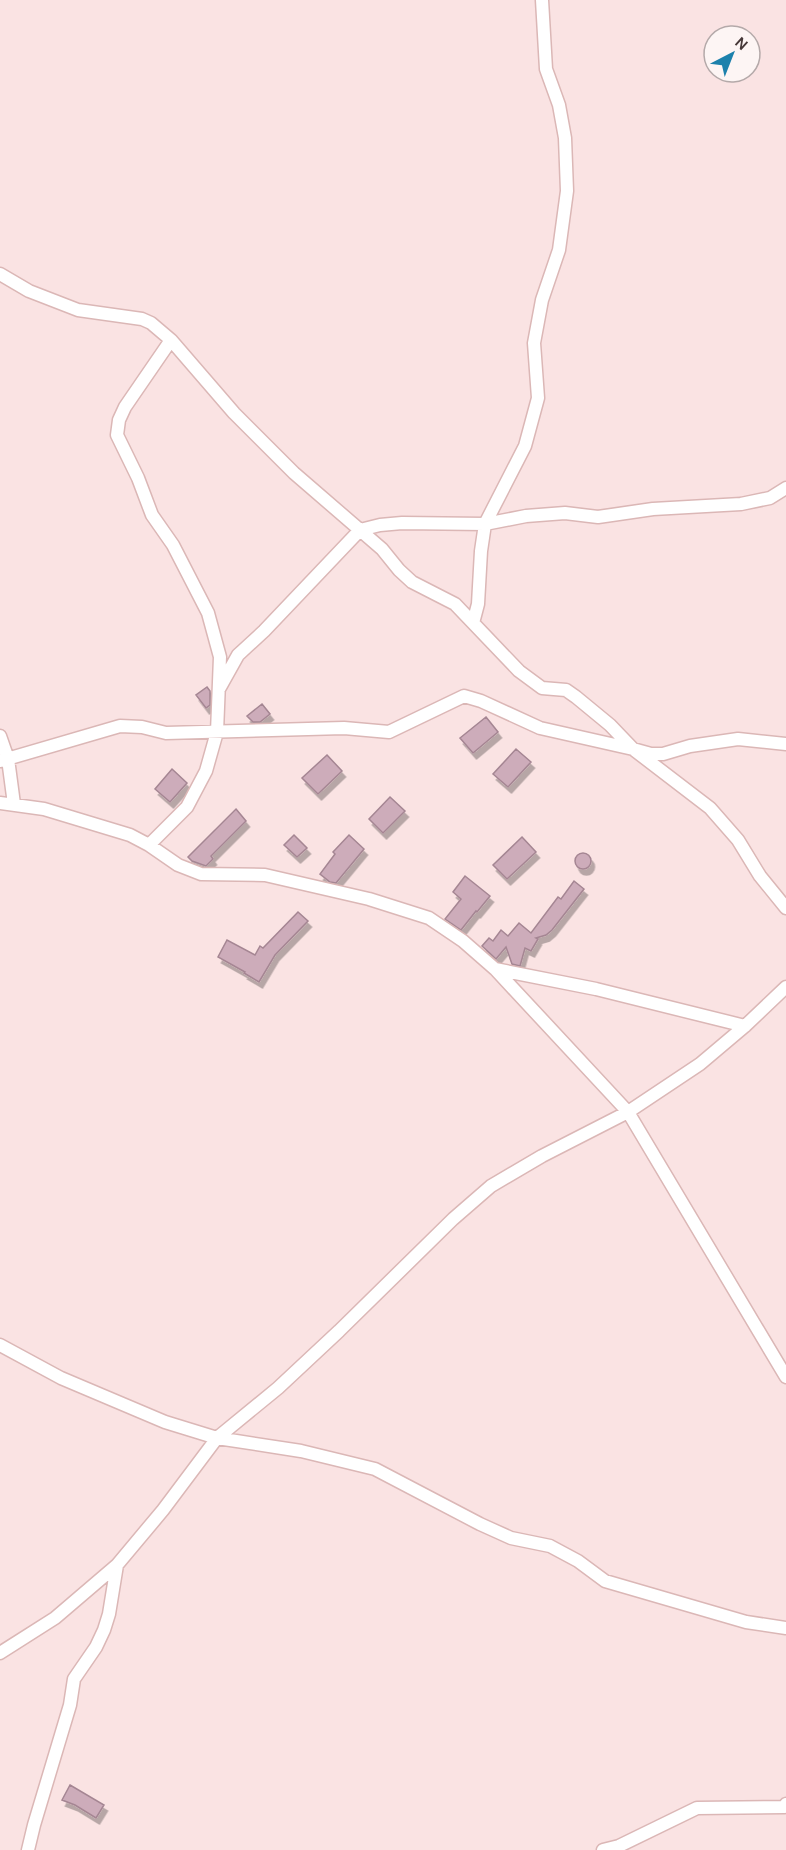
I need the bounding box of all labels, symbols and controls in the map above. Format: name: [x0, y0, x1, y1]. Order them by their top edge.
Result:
north arrow: [702, 24, 762, 84]
text: N: [731, 32, 752, 54]

